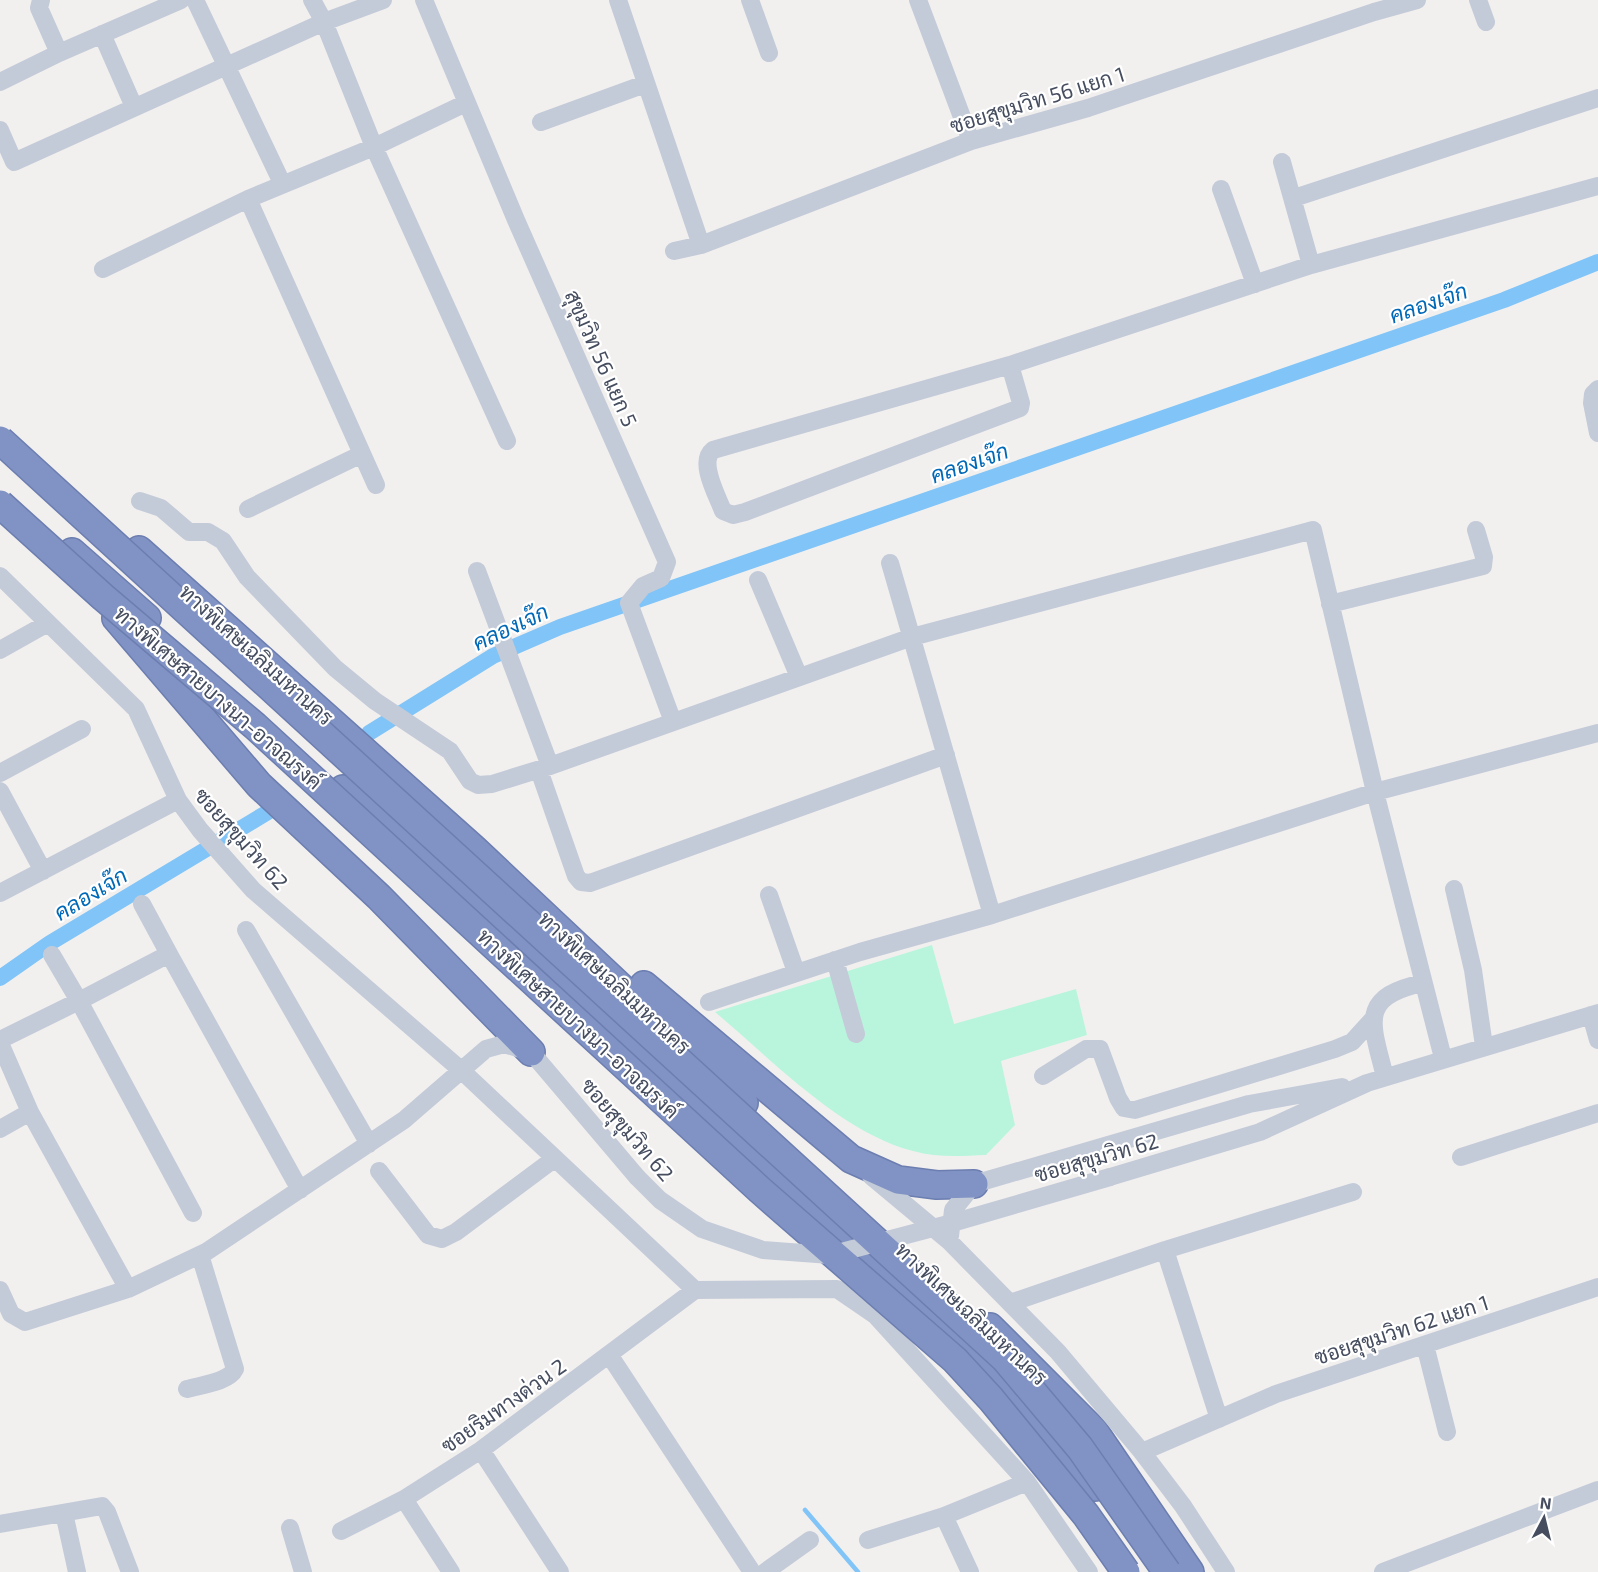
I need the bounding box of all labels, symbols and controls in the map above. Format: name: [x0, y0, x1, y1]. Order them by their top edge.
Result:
street label: ซอยสุขุมวิท 56 แยก 1: [947, 61, 1128, 140]
water label: คลองเจ๊ก: [1386, 277, 1470, 327]
street label: สุขุมวิท 56 แยก 5: [558, 286, 643, 431]
water label: คลองเจ๊ก: [927, 437, 1011, 487]
street label: ทางพิเศษเฉลิมมหานคร: [175, 578, 339, 730]
water label: คลองเจ๊ก: [468, 597, 552, 655]
street label: ทางพิเศษสายบางนา-อาจณรงค์: [110, 600, 328, 794]
street label: ซอยสุขุมวิท 62: [188, 782, 294, 896]
water label: คลองเจ๊ก: [49, 861, 131, 925]
street label: ทางพิเศษเฉลิมมหานคร: [534, 905, 696, 1059]
street label: ทางพิเศษสายบางนา-อาจณรงค์: [473, 923, 685, 1123]
street label: ซอยสุขุมวิท 62: [574, 1073, 679, 1187]
street label: ซอยสุขุมวิท 62: [1031, 1127, 1162, 1190]
street label: ทางพิเศษเฉลิมมหานคร: [891, 1236, 1053, 1390]
street label: ซอยสุขุมวิท 62 แยก 1: [1311, 1289, 1492, 1372]
street label: ซอยริมทางด่วน 2: [436, 1353, 570, 1457]
north arrow: [1514, 1488, 1574, 1548]
text: N: [1539, 1492, 1553, 1513]

